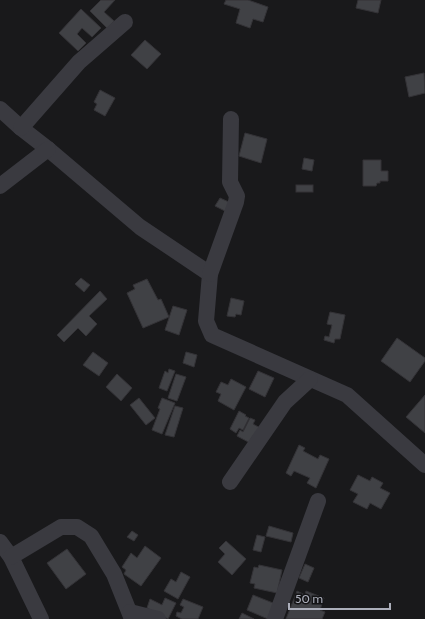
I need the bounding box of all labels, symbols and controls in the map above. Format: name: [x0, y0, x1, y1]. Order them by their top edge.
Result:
scale bar: [289, 585, 390, 611]
text: 50 m: [295, 591, 323, 606]

